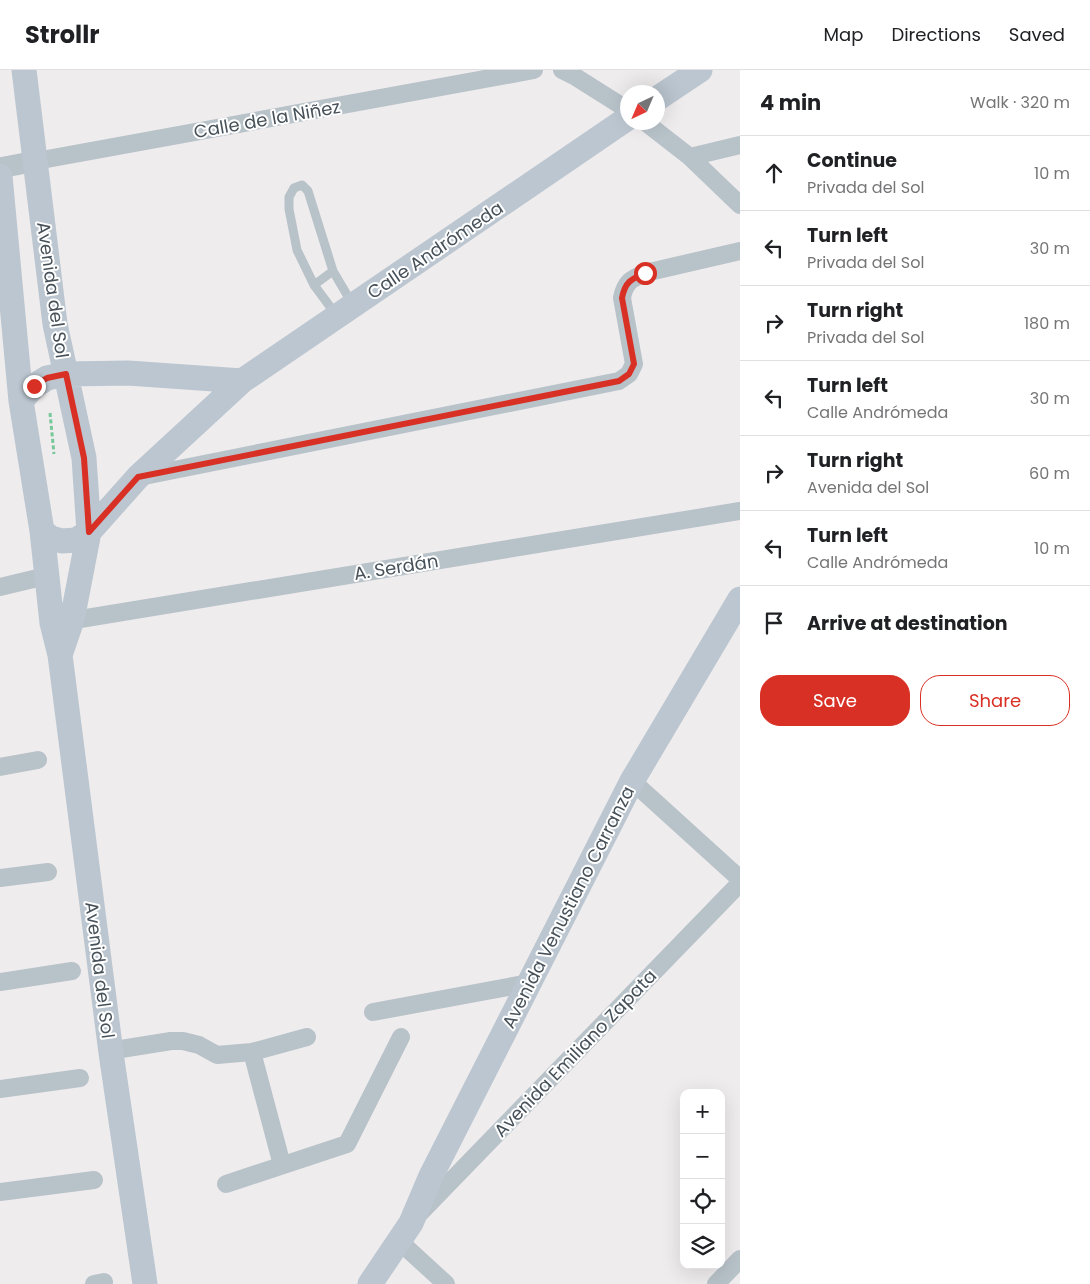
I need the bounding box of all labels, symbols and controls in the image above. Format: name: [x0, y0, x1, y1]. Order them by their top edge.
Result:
text: Strollr: [25, 18, 100, 51]
text: Map: [824, 22, 863, 47]
text: Directions: [891, 22, 981, 47]
text: Saved: [1009, 22, 1065, 47]
north arrow: [620, 85, 665, 130]
text: 4 min: [760, 88, 821, 117]
text: Walk · 320 m: [970, 91, 1070, 114]
street label: Calle de la Niñez: [192, 94, 342, 144]
text: Continue: [807, 147, 897, 174]
icon: ahead: [760, 159, 788, 187]
text: 10 m: [1034, 162, 1070, 185]
text: Privada del Sol: [807, 176, 924, 199]
street label: Calle Andrómeda: [362, 195, 508, 305]
street label: Avenida del Sol: [31, 220, 75, 360]
text: Turn left: [807, 222, 888, 249]
icon: left: [760, 234, 788, 262]
text: 30 m: [1030, 237, 1070, 260]
text: Privada del Sol: [807, 251, 924, 274]
route start: [634, 262, 657, 285]
text: Turn right: [807, 297, 903, 324]
icon: right: [760, 309, 788, 337]
text: 180 m: [1024, 312, 1070, 335]
text: Privada del Sol: [807, 326, 924, 349]
text: Turn left: [807, 372, 888, 399]
route end: [23, 375, 46, 398]
icon: left: [760, 384, 788, 412]
text: 30 m: [1030, 387, 1070, 410]
text: Calle Andrómeda: [807, 401, 948, 424]
text: Turn right: [807, 447, 903, 474]
icon: right: [760, 459, 788, 487]
text: 60 m: [1029, 462, 1070, 485]
text: Avenida del Sol: [807, 476, 929, 499]
text: Turn left: [807, 522, 888, 549]
icon: left: [760, 534, 788, 562]
text: 10 m: [1034, 537, 1070, 560]
street label: A. Serdán: [352, 548, 440, 586]
text: Calle Andrómeda: [807, 551, 948, 574]
icon: arrive: [760, 609, 788, 637]
text: Arrive at destination: [807, 610, 1008, 637]
button: Save: [760, 675, 910, 726]
button: Share: [920, 675, 1070, 726]
street label: Avenida Venustiano Carranza: [496, 782, 640, 1032]
street label: Avenida del Sol: [79, 900, 121, 1040]
street label: Avenida Emiliano Zapata: [488, 964, 662, 1142]
map controls: [680, 1089, 725, 1269]
button: +: [680, 1089, 725, 1134]
button: −: [680, 1134, 725, 1179]
button: locate: [680, 1179, 725, 1224]
button: layers: [680, 1224, 725, 1269]

